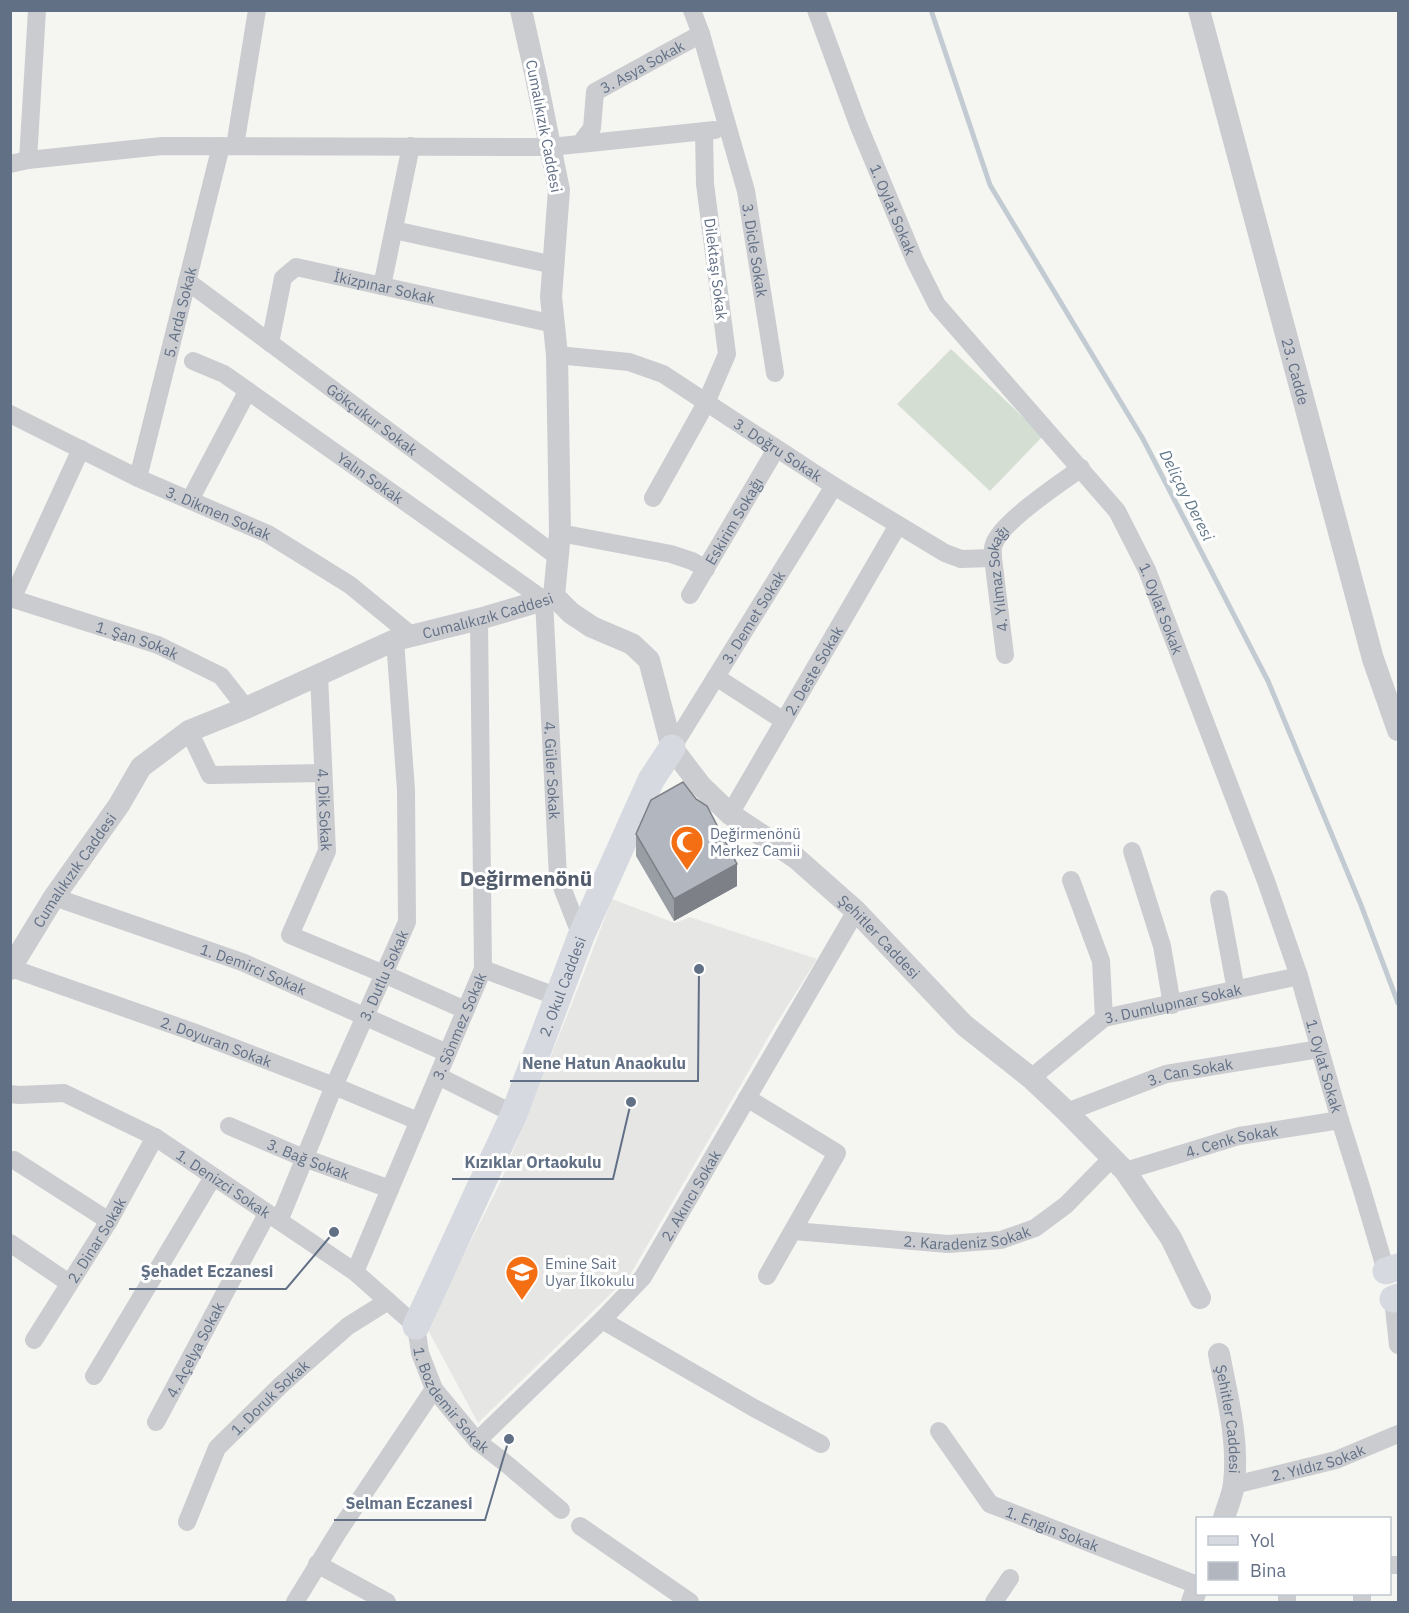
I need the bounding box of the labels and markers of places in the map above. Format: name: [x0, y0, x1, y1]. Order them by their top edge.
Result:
mosque icon: Değirmenönü Merkez Camii: [669, 824, 705, 871]
place label: Değirmenönü Merkez Camii: [710, 824, 801, 860]
callout: Nene Hatun Anaokulu: [510, 1047, 698, 1081]
callout: Kızıklar Ortaokulu: [452, 1145, 613, 1179]
school or university icon: Emine Sait Uyar İlkokulu: [504, 1254, 540, 1301]
place label: Emine Sait Uyar İlkokulu: [545, 1254, 635, 1290]
callout: Şehadet Eczanesi: [129, 1255, 286, 1289]
callout: Selman Eczanesi: [334, 1486, 485, 1520]

